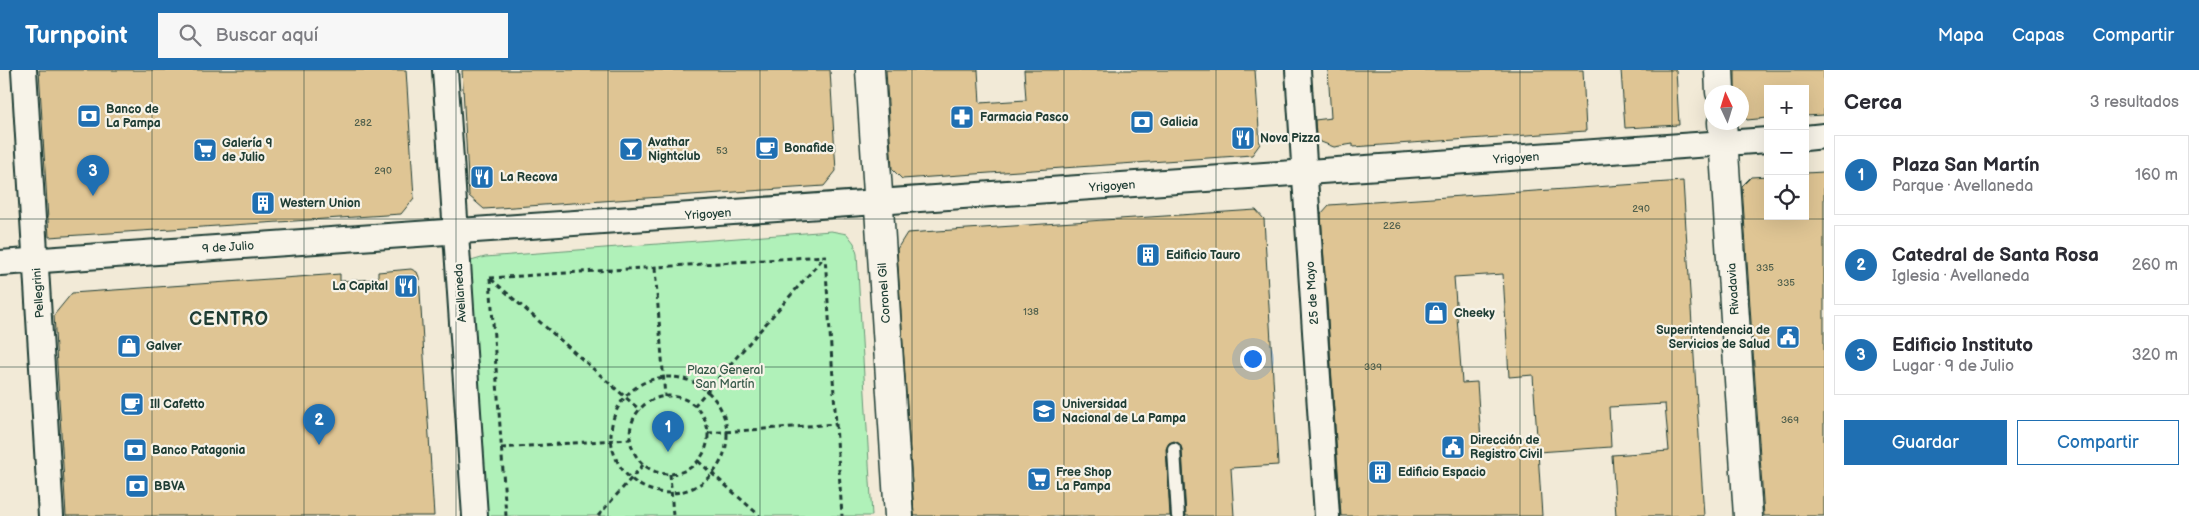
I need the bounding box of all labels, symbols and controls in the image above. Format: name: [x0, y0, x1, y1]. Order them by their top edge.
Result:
search box: [158, 13, 508, 58]
text: Turnpoint: [25, 21, 128, 50]
icon: search: [176, 21, 204, 49]
text: Buscar aquí: [216, 24, 318, 47]
text: Mapa: [1938, 25, 1984, 46]
text: Capas: [2012, 25, 2065, 46]
text: Compartir: [2093, 25, 2174, 46]
north arrow: [1704, 85, 1749, 130]
map controls: [1764, 85, 1809, 220]
button: +: [1764, 85, 1809, 130]
text: Cerca: [1844, 90, 1902, 115]
text: 3 resultados: [2090, 93, 2179, 112]
place label: Banco de La Pampa: [106, 102, 161, 131]
bank icon: Banco de La Pampa: [76, 103, 102, 129]
pharmacy icon: Farmacia Pasco: [949, 104, 975, 130]
bank icon: Galicia: [1129, 109, 1155, 135]
place label: Farmacia Pasco: [980, 110, 1069, 125]
place label: Galicia: [1160, 115, 1198, 130]
house number: 282: [354, 117, 372, 129]
restaurant icon: Nova Pizza: [1230, 125, 1256, 151]
button: −: [1764, 130, 1809, 175]
place label: Nova Pizza: [1260, 131, 1320, 146]
place label: Avathar Nightclub: [647, 135, 701, 164]
cafe icon: Bonafide: [754, 135, 780, 161]
place label: Galería 9 de Julio: [222, 136, 273, 165]
bar icon: Avathar Nightclub: [618, 136, 644, 162]
supermarket icon: Galería 9 de Julio: [192, 137, 218, 163]
place label: Bonafide: [784, 141, 834, 156]
house number: 53: [716, 145, 728, 157]
street label: Yrigoyen: [1491, 149, 1540, 168]
text: Plaza San Martín: [1892, 154, 2040, 177]
pin: 3: [77, 155, 109, 196]
restaurant icon: La Recova: [469, 164, 495, 190]
house number: 290: [374, 165, 392, 177]
text: 1: [1858, 166, 1864, 185]
text: 160 m: [2135, 166, 2178, 185]
place label: La Recova: [500, 170, 558, 185]
button: locate: [1764, 175, 1809, 220]
street label: Yrigoyen: [1087, 177, 1136, 196]
text: Parque · Avellaneda: [1892, 177, 2033, 196]
building icon: Western Union: [250, 190, 276, 216]
place label: Western Union: [280, 196, 361, 211]
house number: 290: [1632, 203, 1650, 215]
street label: Yrigoyen: [683, 205, 732, 224]
house number: 226: [1383, 220, 1401, 232]
street label: 9 de Julio: [202, 238, 255, 257]
building icon: Edificio Tauro: [1135, 242, 1161, 268]
text: Catedral de Santa Rosa: [1892, 244, 2099, 267]
place label: Edificio Tauro: [1166, 248, 1241, 263]
text: 2: [1856, 256, 1866, 275]
text: 260 m: [2132, 256, 2178, 275]
street label: 25 de Mayo: [1303, 261, 1322, 325]
street label: Coronel Gil: [875, 262, 894, 324]
street label: Rivadavia: [1724, 262, 1743, 316]
house number: 335: [1756, 262, 1774, 274]
street label: Avellaneda: [451, 263, 470, 323]
street label: Pellegrini: [29, 267, 48, 319]
text: Iglesia · Avellaneda: [1892, 267, 2029, 286]
restaurant icon: La Capital: [393, 273, 419, 299]
house number: 335: [1777, 277, 1795, 289]
place label: La Capital: [332, 279, 388, 294]
shop icon: Cheeky: [1423, 300, 1449, 326]
house number: 138: [1023, 306, 1039, 318]
place label: Cheeky: [1454, 306, 1495, 321]
district label: CENTRO: [189, 309, 269, 330]
place label: Superintendencia de Servicios de Salud: [1656, 323, 1770, 352]
public building icon: Superintendencia de Servicios de Salud: [1775, 324, 1801, 350]
shop icon: Galver: [116, 333, 142, 359]
text: Edificio Instituto: [1892, 334, 2033, 357]
place label: Galver: [146, 339, 182, 354]
your location: [1240, 346, 1266, 372]
text: 3: [1856, 346, 1866, 365]
text: 320 m: [2132, 346, 2178, 365]
text: Lugar · 9 de Julio: [1892, 357, 2014, 376]
house number: 339: [1364, 361, 1382, 373]
park label: Plaza General San Martín: [687, 363, 763, 392]
cafe icon: Ill Cafetto: [119, 391, 145, 417]
place label: Ill Cafetto: [150, 397, 205, 412]
place label: Universidad Nacional de La Pampa: [1062, 397, 1186, 426]
school or university icon: Universidad Nacional de La Pampa: [1031, 398, 1057, 424]
pin: 2: [303, 404, 335, 445]
pin: 1: [652, 411, 684, 452]
house number: 369: [1781, 414, 1799, 426]
button: Guardar: [1844, 420, 2007, 465]
button: Compartir: [2017, 420, 2179, 465]
place label: Dirección de Registro Civil: [1470, 433, 1542, 462]
public building icon: Dirección de Registro Civil: [1440, 434, 1466, 460]
bank icon: Banco Patagonia: [122, 437, 148, 463]
place label: Banco Patagonia: [152, 443, 246, 458]
building icon: Edificio Espacio: [1367, 459, 1393, 485]
place label: Free Shop La Pampa: [1056, 465, 1112, 494]
place label: Edificio Espacio: [1398, 465, 1486, 480]
supermarket icon: Free Shop La Pampa: [1026, 466, 1052, 492]
bank icon: BBVA: [124, 473, 150, 499]
place label: BBVA: [154, 479, 185, 494]

